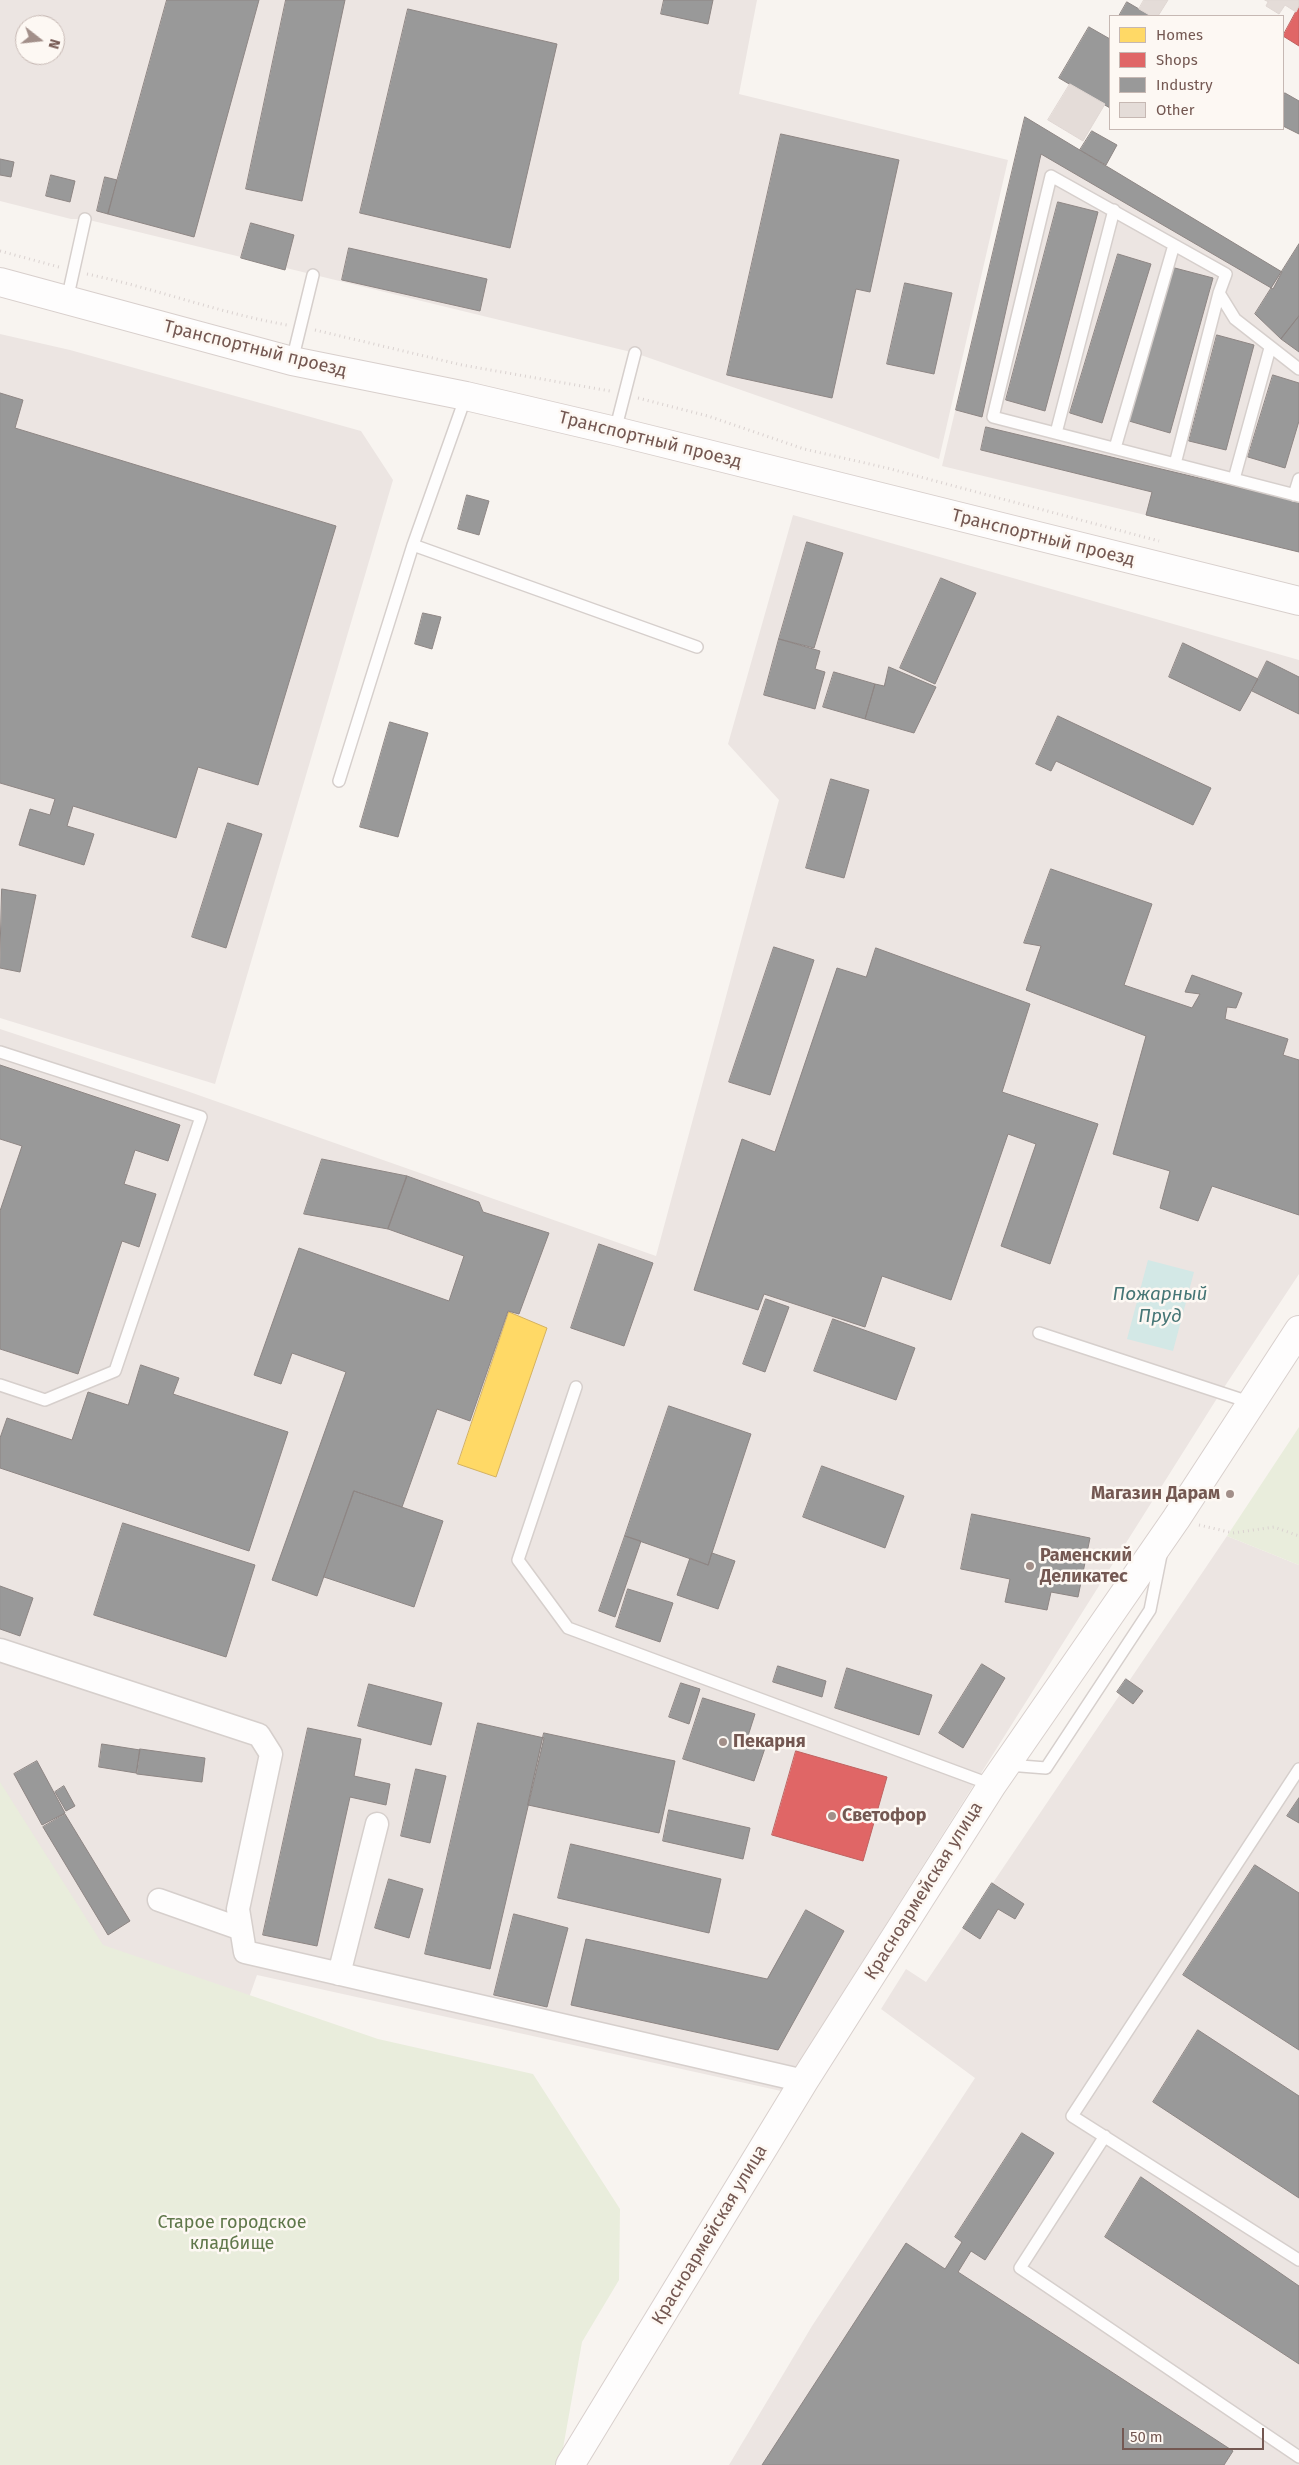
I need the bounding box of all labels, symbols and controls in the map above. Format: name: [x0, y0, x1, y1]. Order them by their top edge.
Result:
north arrow: [15, 15, 65, 65]
legend: [1109, 15, 1284, 130]
text: Homes: [1156, 26, 1203, 44]
text: N: [44, 37, 63, 51]
text: Shops: [1156, 51, 1198, 69]
text: Industry: [1156, 76, 1213, 94]
text: Other: [1156, 101, 1195, 119]
street label: Транспортный проезд: [161, 316, 349, 382]
street label: Транспортный проезд: [556, 407, 744, 473]
street label: Транспортный проезд: [949, 505, 1137, 571]
water label: Пожарный Пруд: [1112, 1284, 1208, 1328]
place label: Магазин Дарам: [1091, 1483, 1220, 1505]
marker: Магазин Дарам: [1224, 1488, 1236, 1500]
place label: Раменский Деликатес: [1040, 1545, 1132, 1588]
marker: Раменский Деликатес: [1024, 1560, 1036, 1572]
place label: Пекарня: [733, 1731, 806, 1753]
marker: Пекарня: [717, 1736, 729, 1748]
street label: Красноармейская улица: [860, 1798, 988, 1984]
place label: Светофор: [842, 1805, 926, 1827]
marker: Светофор: [826, 1810, 838, 1822]
street label: Красноармейская улица: [648, 2141, 772, 2329]
park label: Старое городское кладбище: [157, 2212, 307, 2254]
scale bar: [1124, 2418, 1266, 2450]
text: 50 m: [1130, 2428, 1163, 2446]

